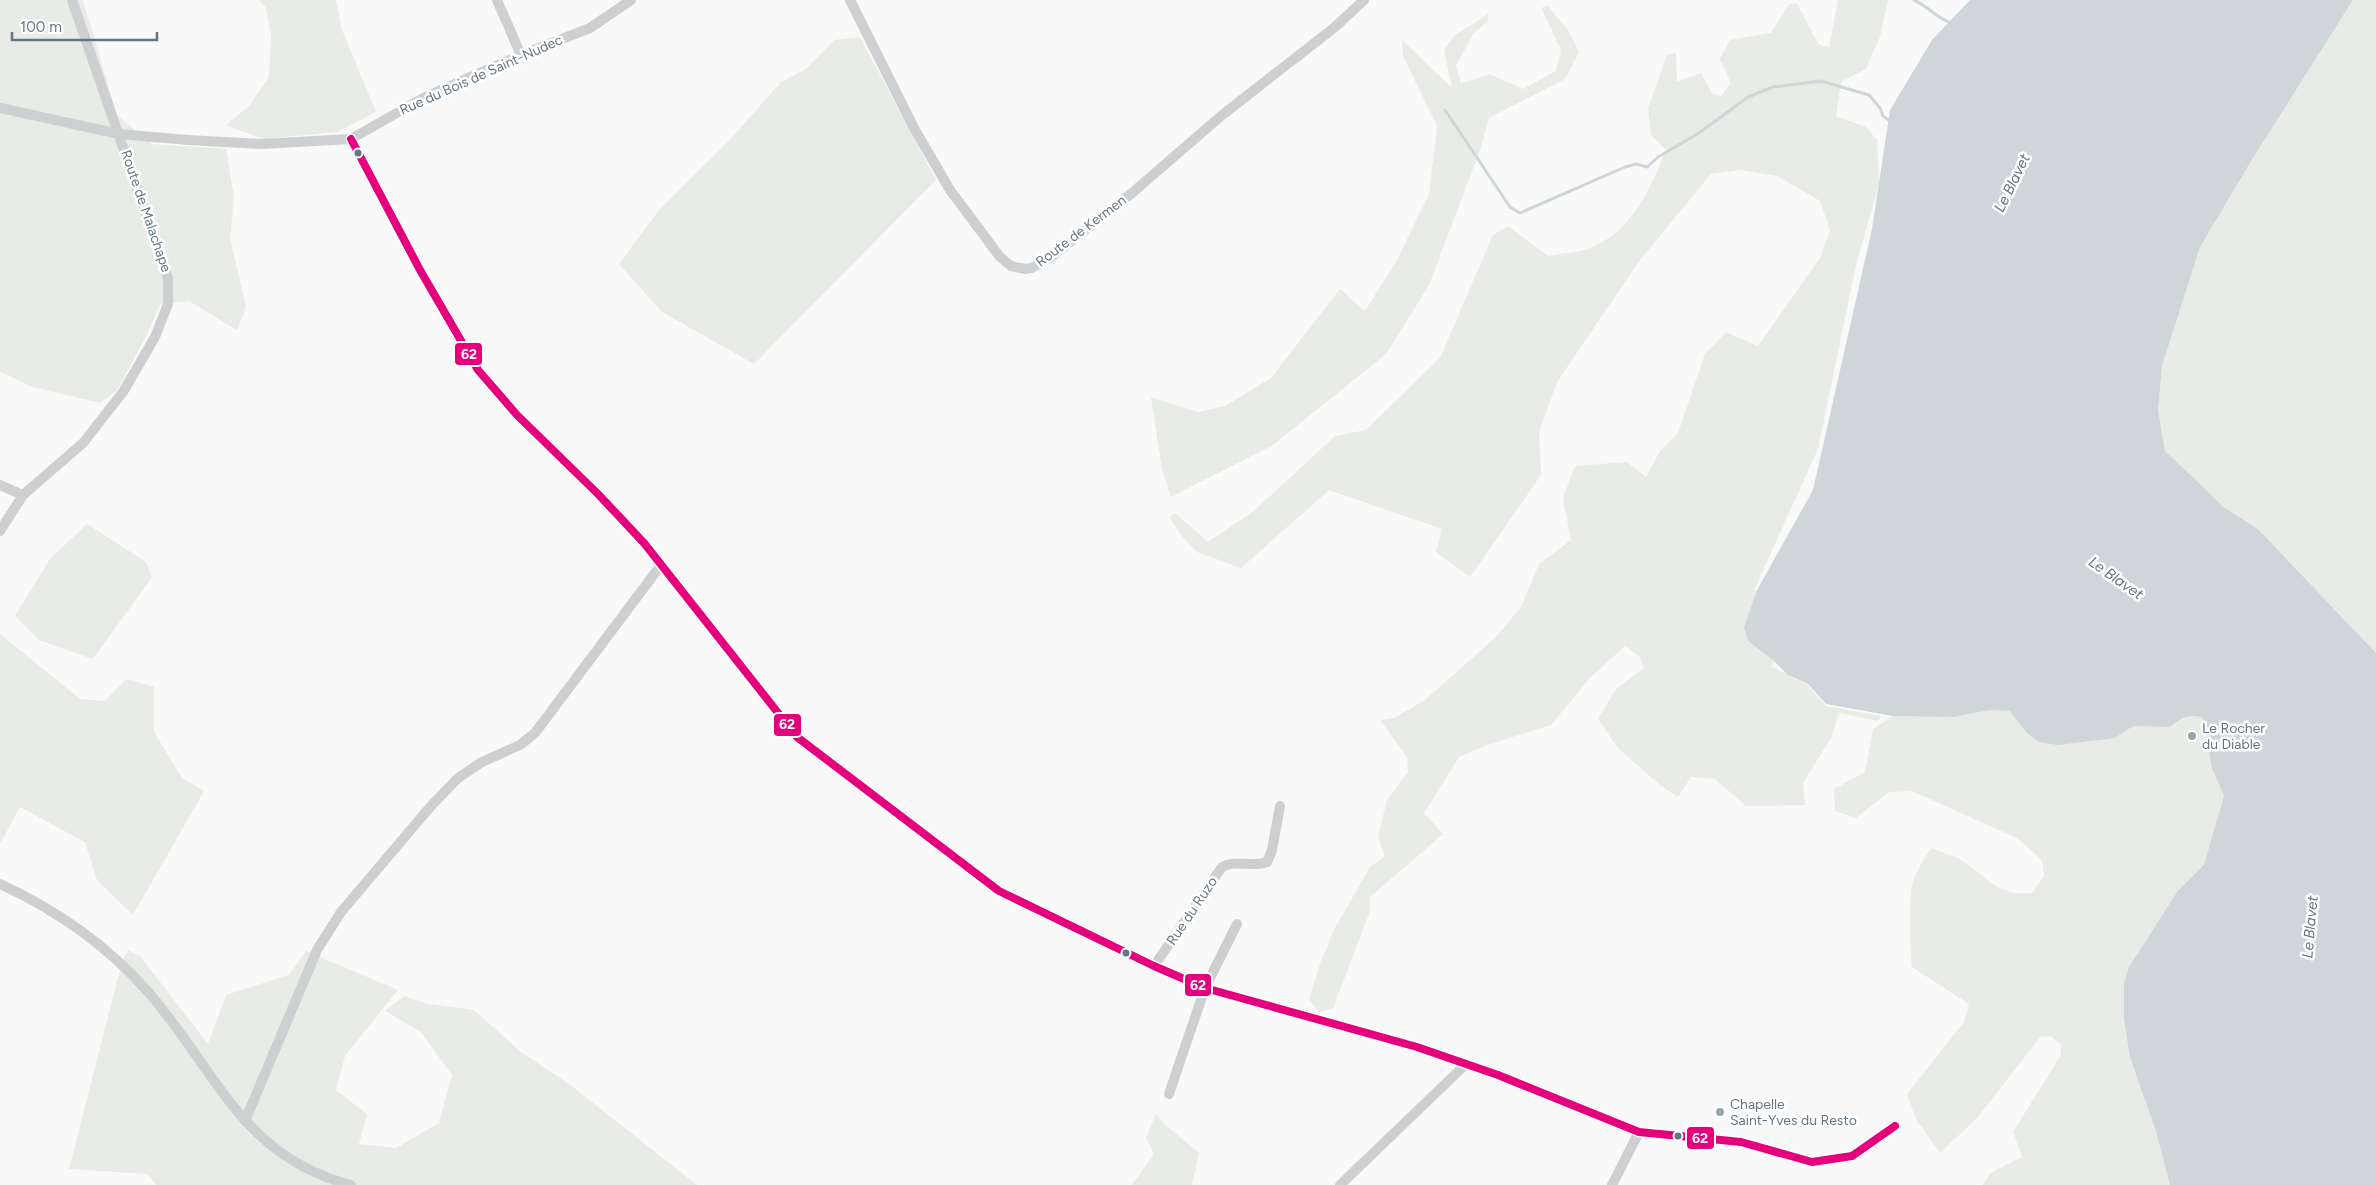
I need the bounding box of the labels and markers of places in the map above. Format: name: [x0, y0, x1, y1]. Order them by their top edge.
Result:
unlabelled marker: [353, 148, 363, 158]
place label: Le Rocher du Diable: [2202, 720, 2265, 753]
marker: Le Rocher du Diable: [2186, 730, 2198, 742]
unlabelled marker: [1121, 948, 1131, 958]
place label: Chapelle Saint-Yves du Resto: [1730, 1096, 1857, 1129]
marker: Chapelle Saint-Yves du Resto: [1714, 1106, 1726, 1118]
unlabelled marker: [1673, 1131, 1683, 1141]

